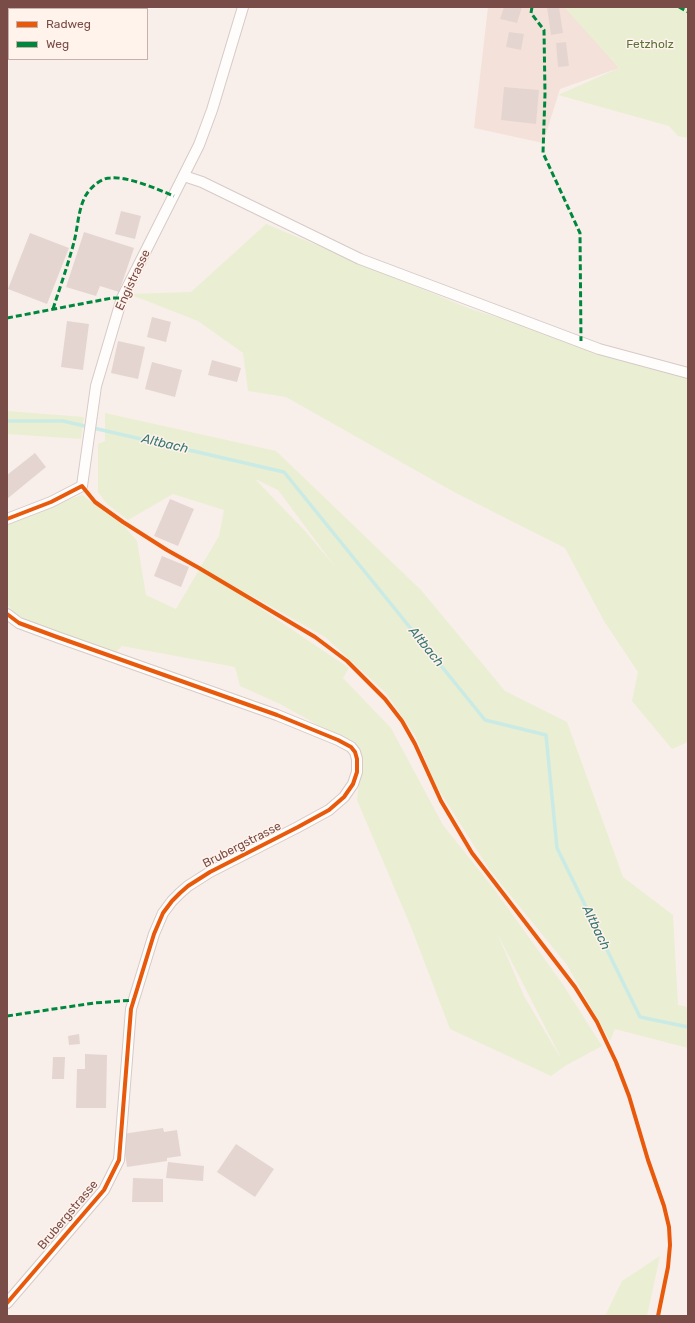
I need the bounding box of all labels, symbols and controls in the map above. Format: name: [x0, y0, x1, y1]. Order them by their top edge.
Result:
legend: [8, 8, 148, 60]
text: Radweg: [46, 17, 91, 31]
text: Weg: [46, 37, 69, 51]
park label: Fetzholz: [626, 38, 674, 52]
street label: Engistrasse: [113, 247, 153, 313]
water label: Altbach: [140, 431, 190, 457]
water label: Altbach: [405, 624, 447, 670]
street label: Brubergstrasse: [200, 819, 284, 871]
water label: Altbach: [579, 903, 613, 953]
street label: Brubergstrasse: [35, 1177, 101, 1253]

